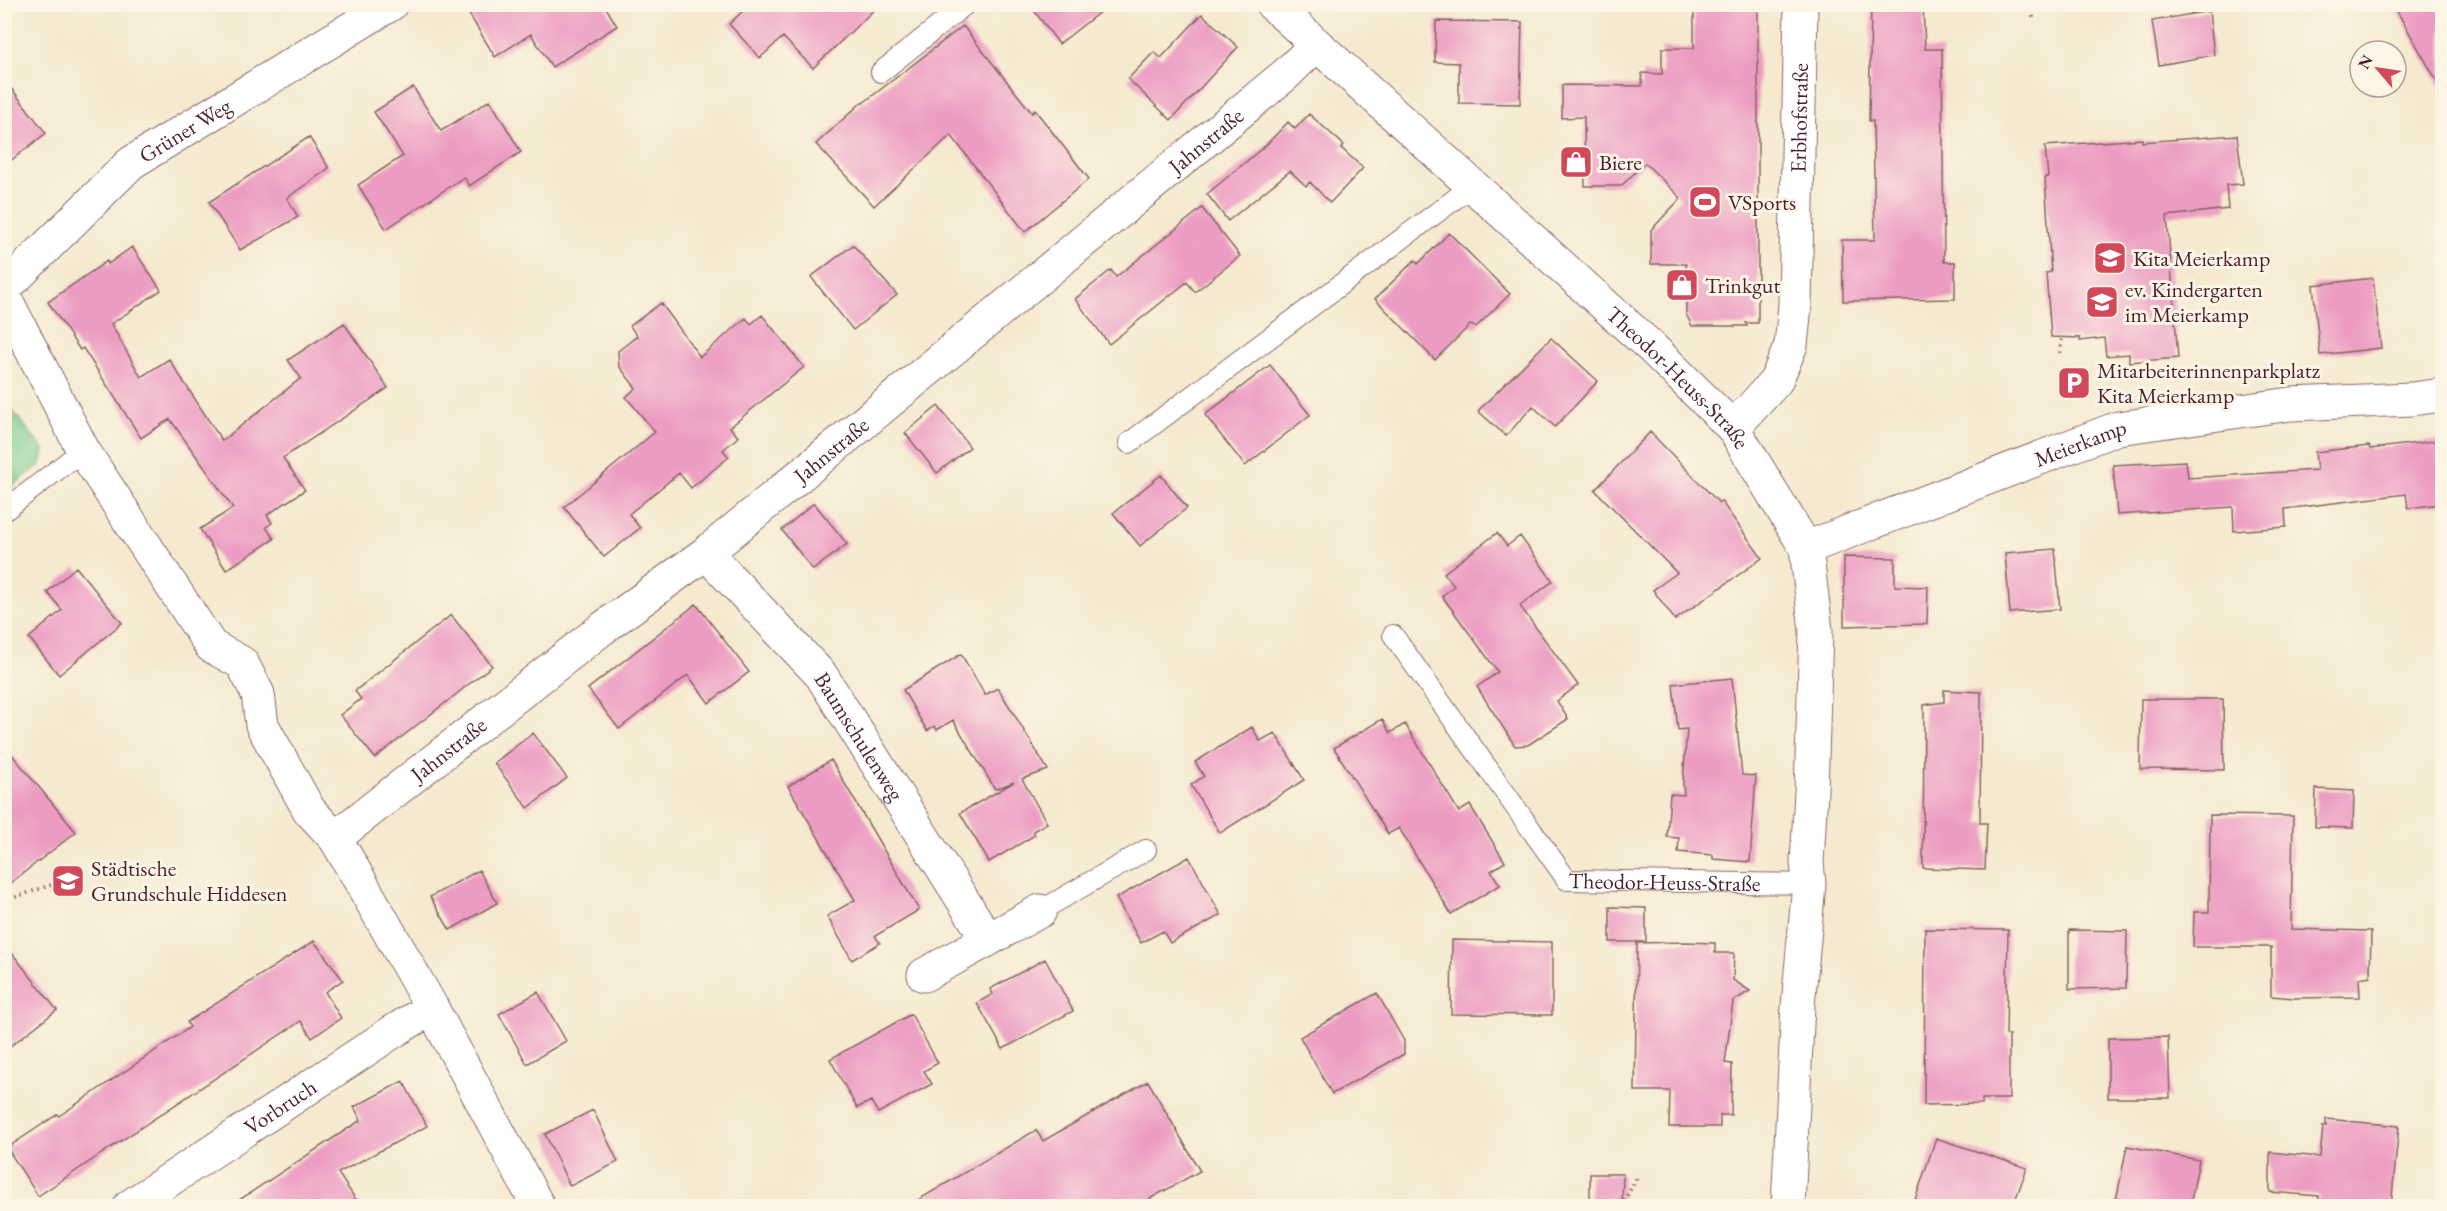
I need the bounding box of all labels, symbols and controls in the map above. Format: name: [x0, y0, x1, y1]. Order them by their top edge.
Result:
north arrow: [2348, 39, 2408, 99]
text: N: [2353, 51, 2378, 73]
street label: Erbhofstraße: [1784, 62, 1815, 173]
street label: Grüner Weg: [134, 91, 237, 170]
street label: Jahnstraße: [1161, 101, 1250, 182]
shop icon: Biere: [1558, 144, 1594, 180]
place label: Biere: [1599, 148, 1642, 177]
sports icon: VSports: [1687, 184, 1723, 220]
place label: VSports: [1728, 188, 1796, 217]
school or university icon: Kita Meierkamp: [2092, 240, 2128, 276]
place label: Kita Meierkamp: [2133, 244, 2270, 273]
shop icon: Trinkgut: [1664, 267, 1700, 303]
place label: Trinkgut: [1705, 271, 1780, 300]
place label: ev. Kindergarten im Meierkamp: [2125, 275, 2263, 329]
school or university icon: ev. Kindergarten im Meierkamp: [2084, 284, 2120, 320]
street label: Theodor-Heuss-Straße: [1600, 300, 1756, 455]
place label: Mitarbeiterinnenparkplatz Kita Meierkamp: [2097, 356, 2321, 410]
parking icon: Mitarbeiterinnenparkplatz Kita Meierkamp: [2056, 365, 2092, 401]
street label: Jahnstraße: [786, 410, 875, 491]
street label: Meierkamp: [2030, 413, 2128, 474]
street label: Baumschulenweg: [808, 667, 911, 807]
street label: Jahnstraße: [403, 710, 493, 790]
place label: Städtische Grundschule Hiddesen: [91, 854, 288, 908]
school or university icon: Städtische Grundschule Hiddesen: [50, 863, 86, 899]
street label: Theodor-Heuss-Straße: [1568, 866, 1761, 898]
street label: Vorbruch: [238, 1072, 322, 1142]

